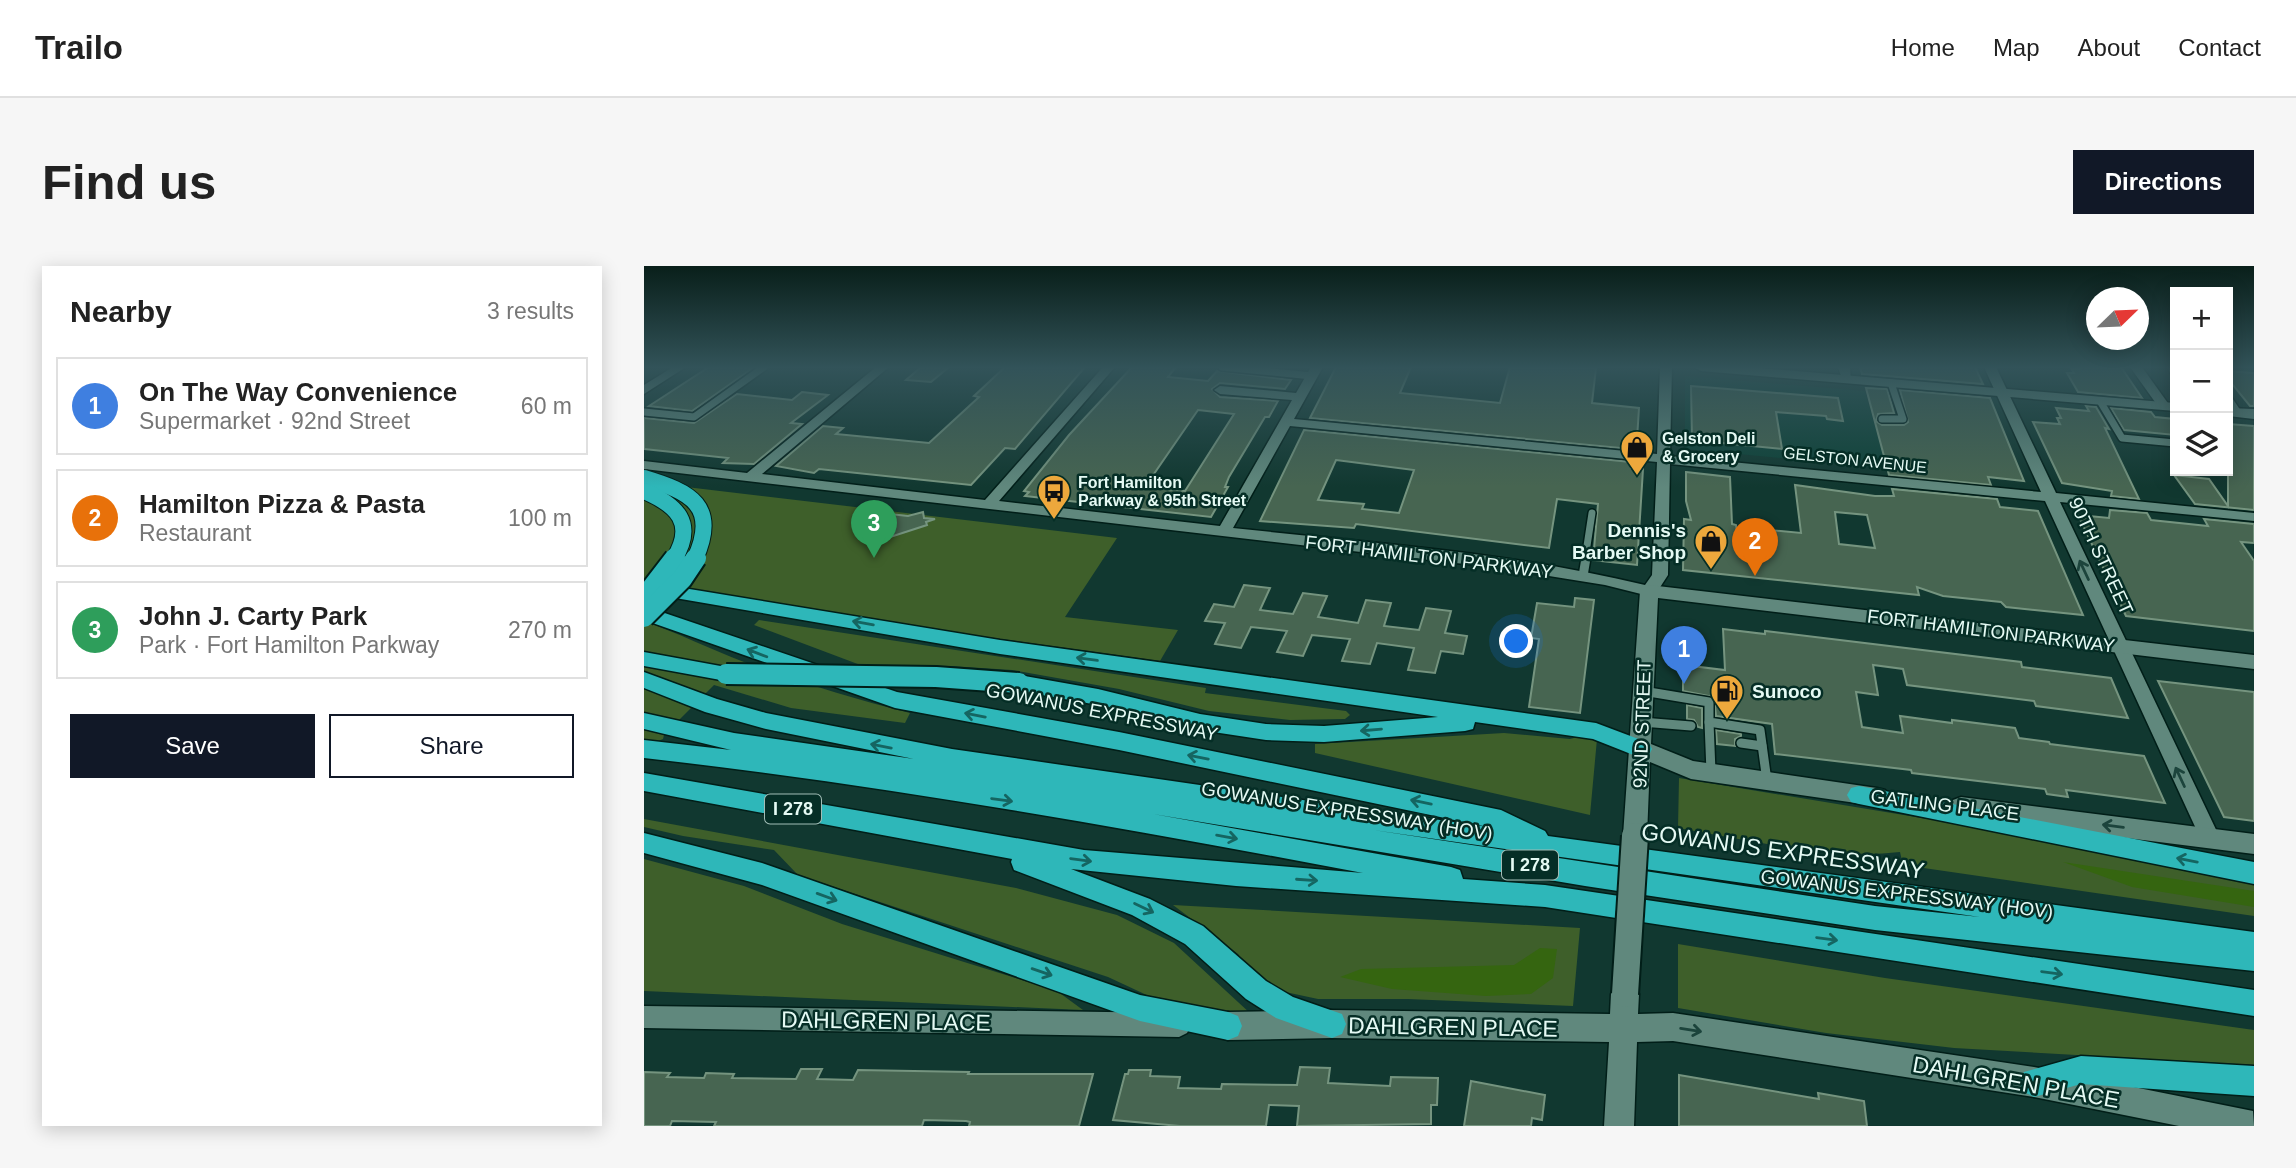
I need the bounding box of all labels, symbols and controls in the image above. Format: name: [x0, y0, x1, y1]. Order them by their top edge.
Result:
text: Trailo: [35, 29, 123, 66]
text: Home: [1891, 34, 1955, 61]
text: Map: [1993, 34, 2040, 61]
text: About: [2078, 34, 2140, 61]
text: Contact: [2178, 34, 2261, 61]
button: Directions: [2073, 150, 2254, 214]
text: Find us: [42, 155, 216, 209]
north arrow: [2086, 287, 2149, 350]
map controls: [2170, 287, 2233, 476]
button: +: [2170, 287, 2233, 350]
text: Nearby: [70, 295, 172, 328]
text: 3 results: [487, 298, 574, 324]
button: −: [2170, 350, 2233, 413]
text: On The Way Convenience: [139, 377, 457, 407]
text: 1: [89, 393, 101, 419]
text: 60 m: [521, 393, 572, 419]
text: Supermarket · 92nd Street: [139, 408, 410, 434]
button: layers: [2170, 413, 2233, 476]
shop icon: Gelston Deli & Grocery: [1618, 428, 1656, 477]
place label: Gelston Deli & Grocery: [1662, 430, 1755, 465]
street label: GELSTON AVENUE: [1782, 444, 1928, 476]
bus stop icon: Fort Hamilton Parkway & 95th Street: [1035, 472, 1073, 521]
place label: Fort Hamilton Parkway & 95th Street: [1078, 474, 1247, 509]
text: Hamilton Pizza & Pasta: [139, 489, 425, 519]
street label: 90TH STREET: [2065, 494, 2137, 618]
pin: 3: [851, 500, 897, 558]
text: 2: [89, 505, 101, 531]
text: 100 m: [508, 505, 572, 531]
pin: 2: [1732, 518, 1778, 576]
text: Restaurant: [139, 520, 252, 546]
place label: Dennis's Barber Shop: [1572, 520, 1686, 563]
shop icon: Dennis's Barber Shop: [1692, 522, 1730, 571]
street label: FORT HAMILTON PARKWAY: [1304, 531, 1554, 583]
one-way arrow: [2077, 560, 2090, 582]
text: John J. Carty Park: [139, 601, 367, 631]
street label: FORT HAMILTON PARKWAY: [1866, 605, 2116, 657]
one-way arrow: [852, 616, 874, 629]
text: 3: [89, 617, 101, 643]
text: 270 m: [508, 617, 572, 643]
your location: [1499, 624, 1533, 658]
pin: 1: [1661, 626, 1707, 684]
text: Park · Fort Hamilton Parkway: [139, 632, 439, 658]
one-way arrow: [746, 646, 768, 658]
one-way arrow: [1076, 653, 1099, 666]
street label: 92ND STREET: [1629, 659, 1655, 789]
fuel station icon: Sunoco: [1708, 672, 1746, 721]
street label: GOWANUS EXPRESSWAY: [984, 679, 1220, 745]
place label: Sunoco: [1752, 681, 1822, 702]
one-way arrow: [964, 708, 987, 721]
button: Save: [70, 714, 315, 778]
button: Share: [329, 714, 574, 778]
one-way arrow: [1360, 724, 1383, 737]
one-way arrow: [870, 738, 893, 752]
one-way arrow: [1187, 750, 1210, 764]
one-way arrow: [2173, 767, 2187, 788]
street label: GOWANUS EXPRESSWAY (HOV): [1200, 778, 1494, 844]
street label: GATLING PLACE: [1869, 785, 2021, 825]
road number: I 278: [765, 794, 821, 824]
one-way arrow: [990, 794, 1013, 807]
one-way arrow: [1410, 795, 1433, 809]
street label: GOWANUS EXPRESSWAY: [1640, 818, 1926, 884]
one-way arrow: [2103, 820, 2125, 833]
one-way arrow: [1215, 831, 1238, 844]
road number: I 278: [1502, 850, 1558, 880]
one-way arrow: [2176, 852, 2199, 866]
one-way arrow: [1069, 854, 1092, 867]
street label: GOWANUS EXPRESSWAY (HOV): [1760, 866, 2054, 922]
one-way arrow: [1295, 874, 1318, 887]
one-way arrow: [815, 892, 837, 904]
one-way arrow: [1133, 902, 1154, 916]
one-way arrow: [1815, 933, 1838, 946]
one-way arrow: [2040, 966, 2063, 979]
one-way arrow: [1030, 967, 1052, 979]
street label: DAHLGREN PLACE: [781, 1006, 991, 1036]
street label: DAHLGREN PLACE: [1348, 1012, 1558, 1042]
one-way arrow: [1679, 1024, 1702, 1037]
street label: DAHLGREN PLACE: [1911, 1051, 2121, 1113]

